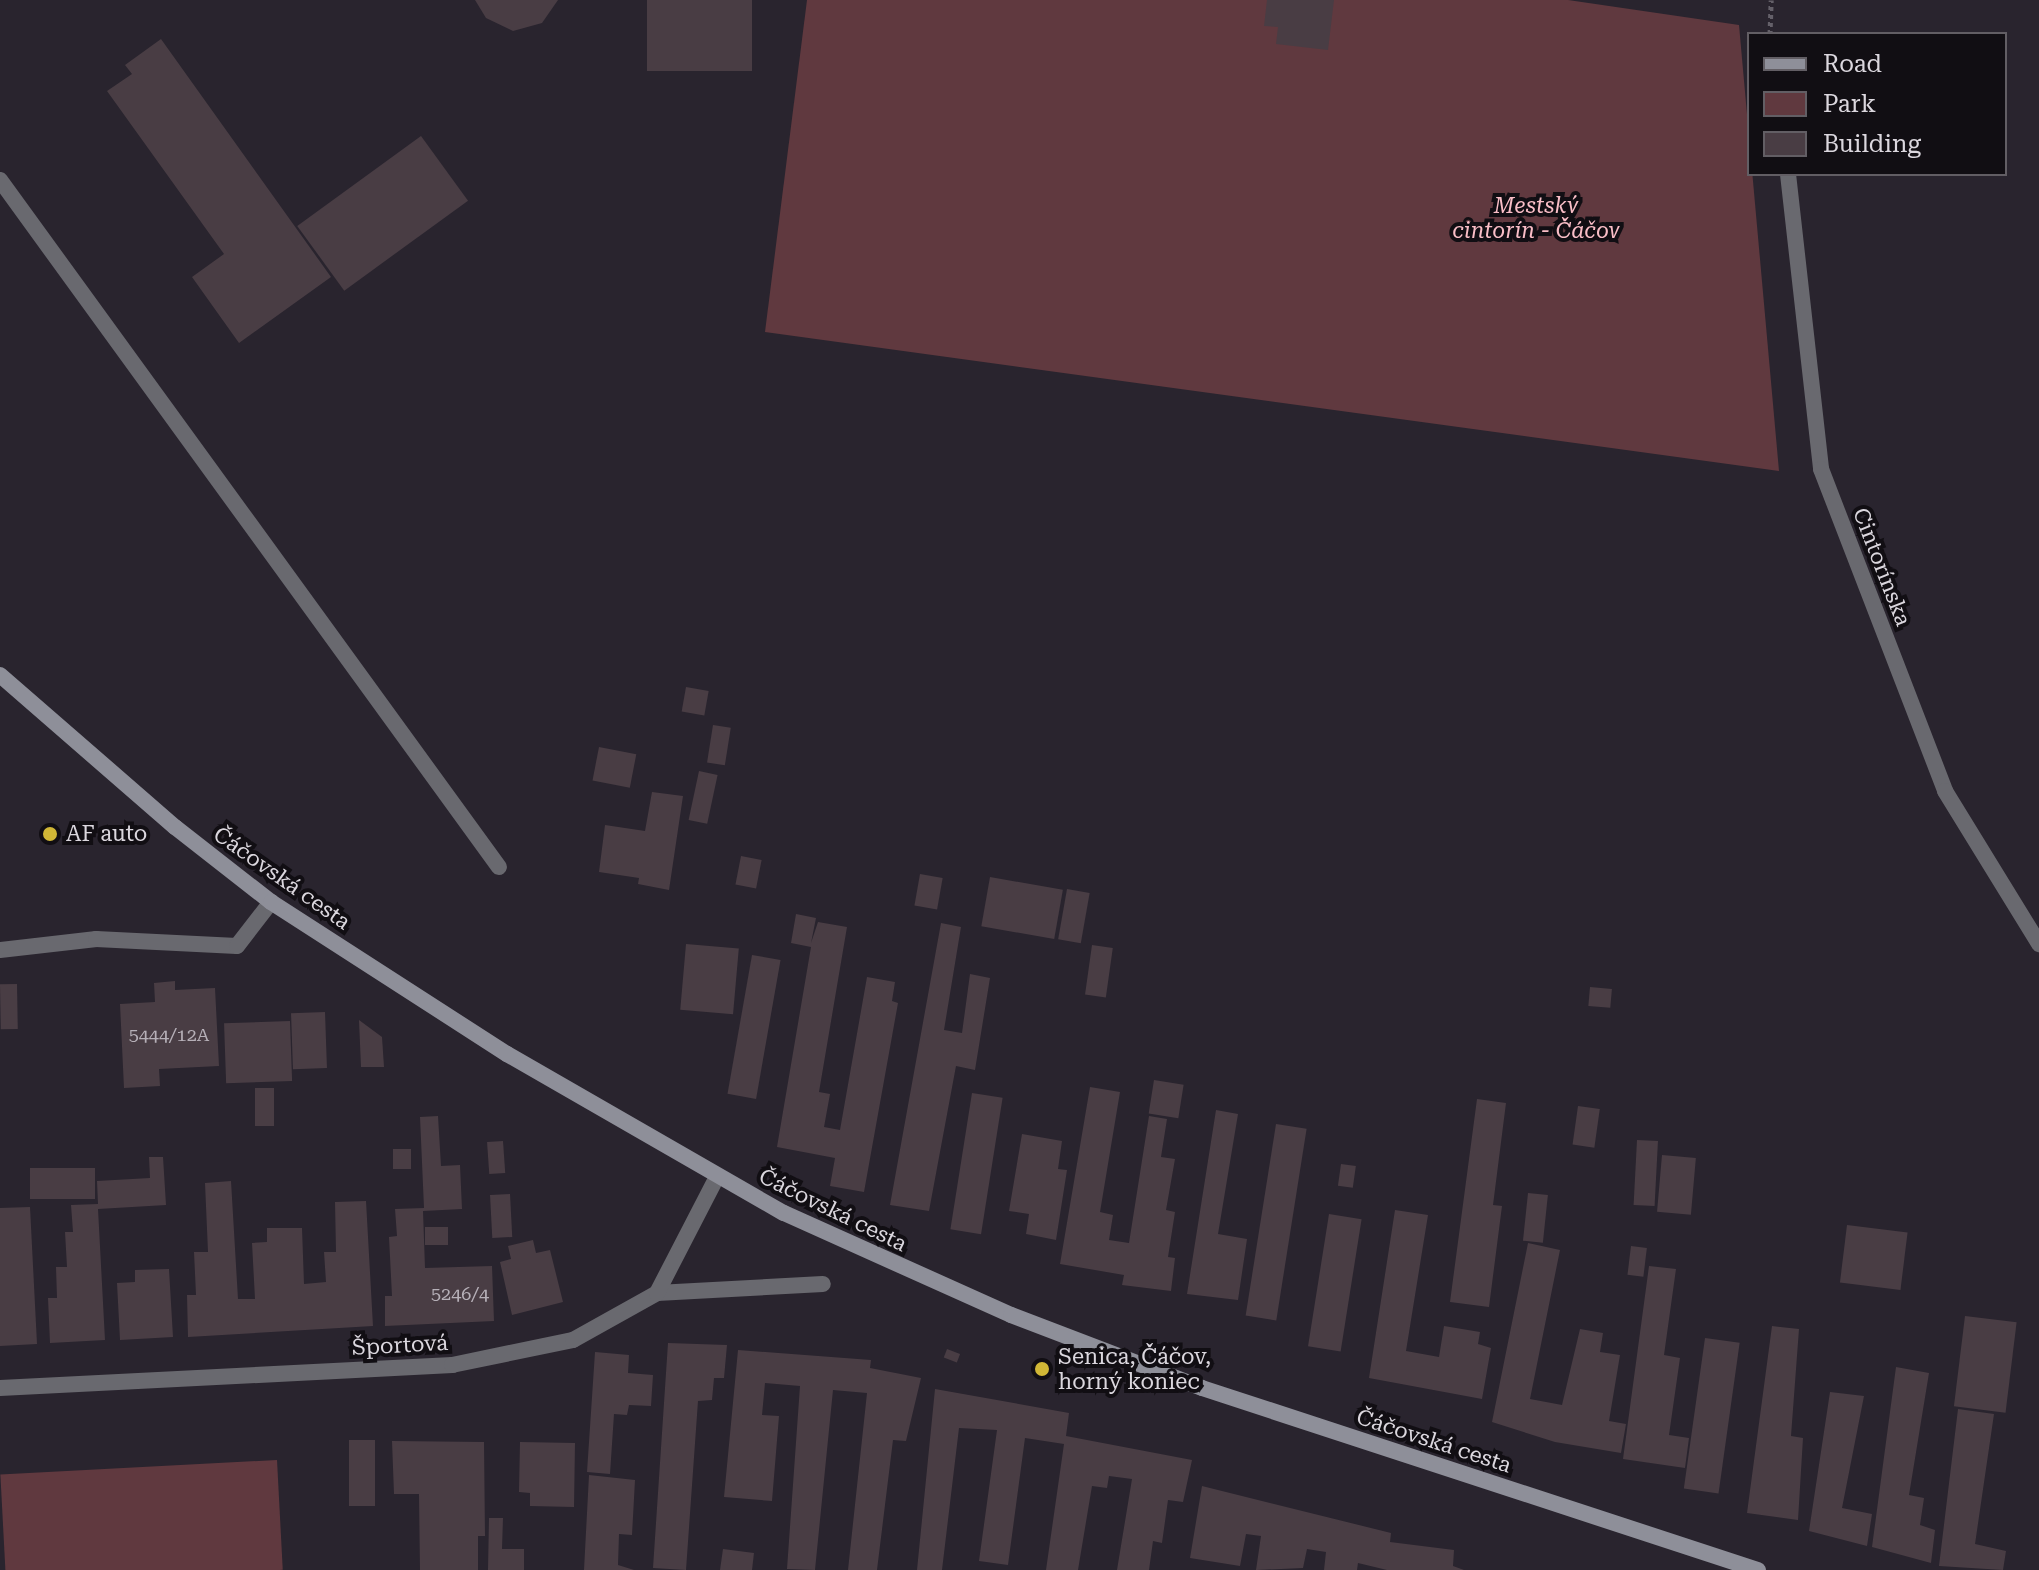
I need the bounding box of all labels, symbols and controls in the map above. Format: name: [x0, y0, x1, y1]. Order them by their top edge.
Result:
legend: [1747, 32, 2007, 176]
text: Road: [1823, 50, 1882, 78]
text: Park: [1823, 90, 1876, 118]
text: Building: [1823, 130, 1921, 158]
park label: Mestský cintorín - Čáčov: [1452, 192, 1620, 244]
street label: Cintorínska: [1847, 504, 1917, 630]
place label: AF auto: [66, 821, 147, 847]
street label: Čáčovská cesta: [208, 821, 356, 935]
marker: AF auto: [41, 825, 59, 843]
house number: 5444/12A: [129, 1024, 209, 1046]
street label: Čáčovská cesta: [755, 1163, 911, 1257]
house number: 5246/4: [431, 1283, 489, 1305]
street label: Športová: [351, 1329, 449, 1361]
place label: Senica, Čáčov, horný koniec: [1058, 1343, 1211, 1394]
marker: Senica, Čáčov, horný koniec: [1033, 1360, 1051, 1378]
street label: Čáčovská cesta: [1353, 1404, 1515, 1478]

